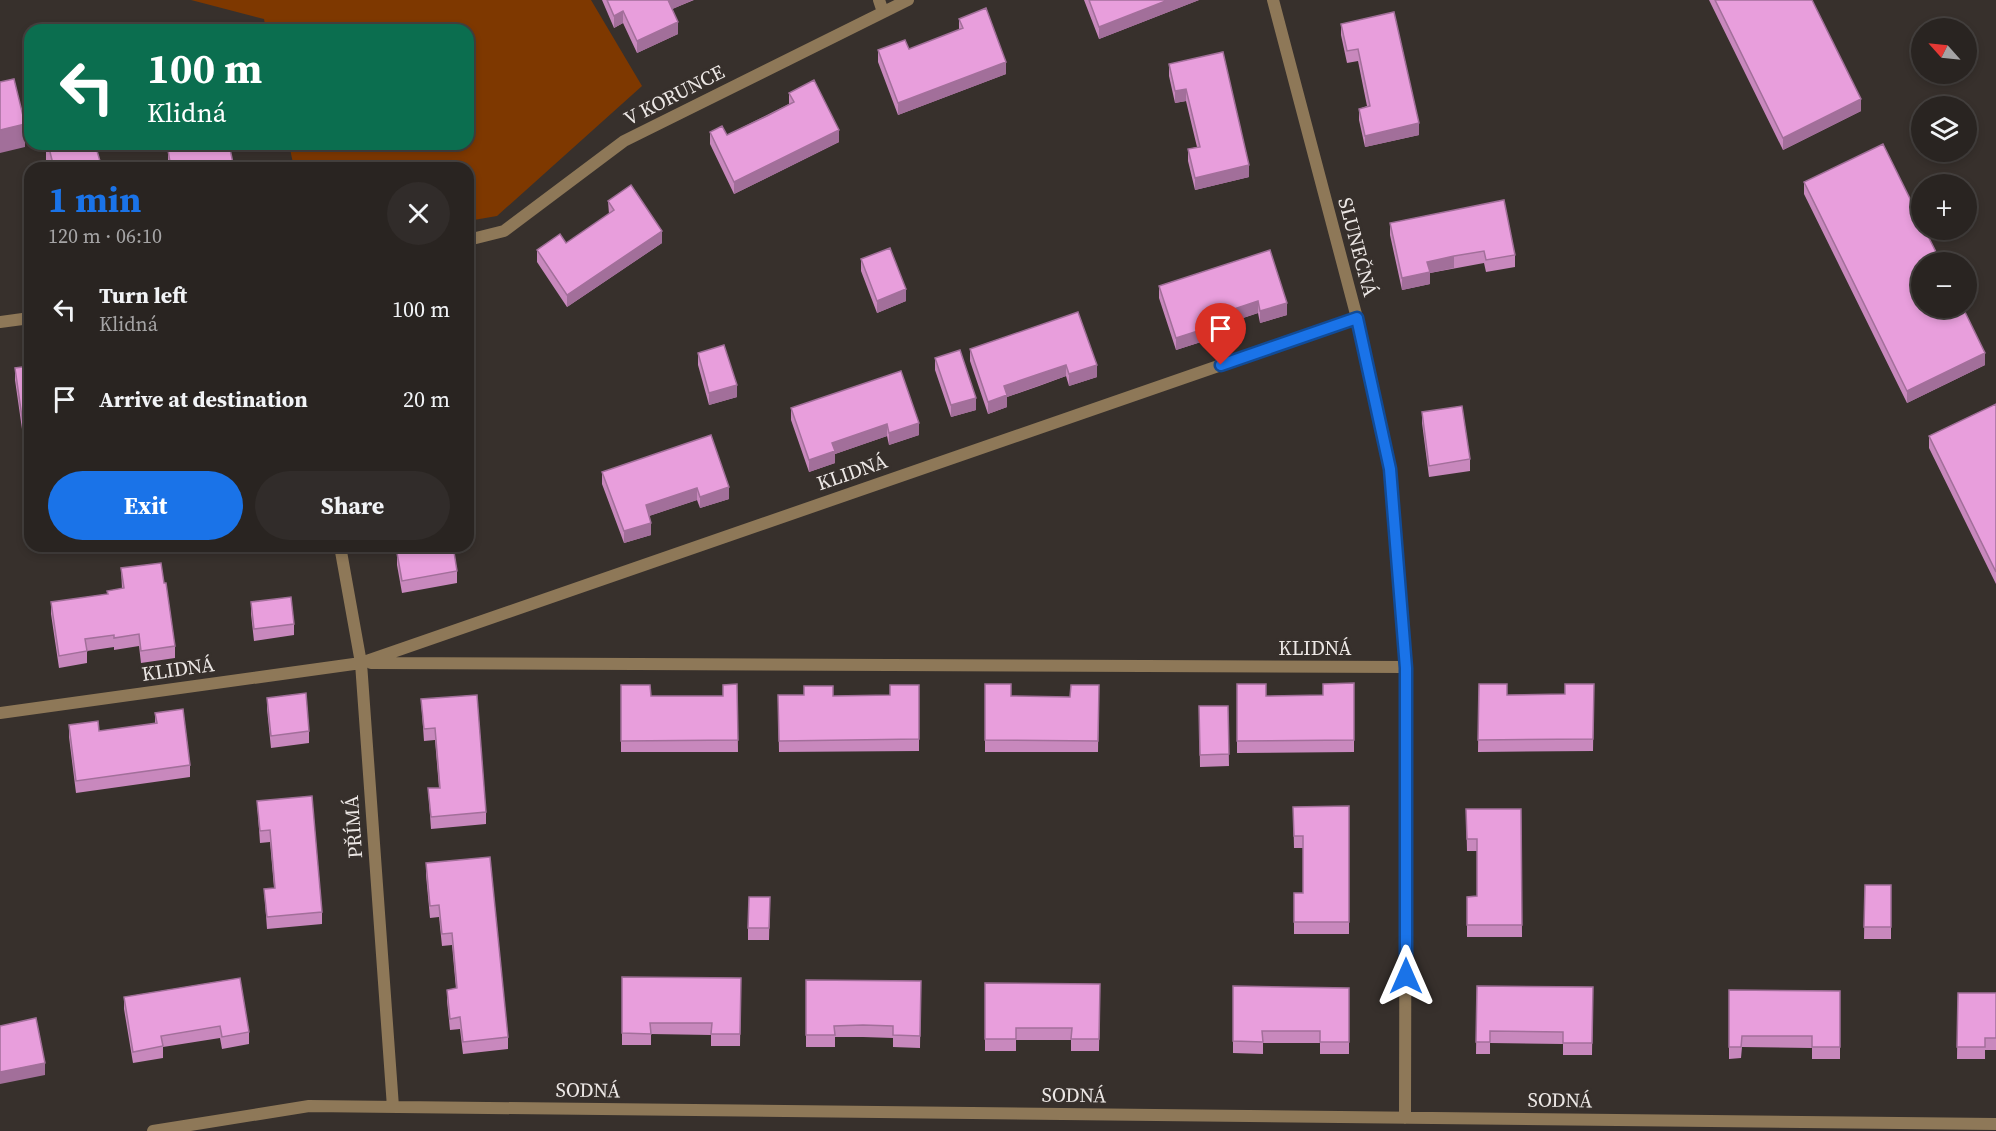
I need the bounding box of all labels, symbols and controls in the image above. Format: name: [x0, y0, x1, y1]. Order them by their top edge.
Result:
north arrow: [1911, 18, 1977, 84]
map controls: [1911, 18, 1977, 318]
text: 100 m: [147, 39, 262, 97]
icon: left: [48, 48, 126, 126]
street label: V KORUNCE: [619, 58, 729, 132]
text: Klidná: [147, 94, 227, 131]
button: layers: [1911, 96, 1977, 162]
button: +: [1911, 174, 1977, 240]
text: 1 min: [48, 175, 141, 224]
button: close: [387, 182, 450, 245]
street label: SLUNEČNÁ: [1331, 194, 1385, 300]
text: 120 m · 06:10: [48, 222, 162, 250]
button: −: [1911, 252, 1977, 318]
text: Turn left: [99, 280, 187, 310]
icon: left: [48, 293, 81, 326]
text: 100 m: [392, 294, 450, 324]
pin: [1195, 303, 1246, 365]
text: Klidná: [99, 310, 158, 338]
icon: arrive: [1204, 312, 1237, 345]
icon: arrive: [48, 383, 81, 416]
text: Arrive at destination: [99, 384, 308, 414]
text: 20 m: [403, 384, 450, 414]
street label: KLIDNÁ: [813, 447, 892, 497]
button: Exit: [48, 471, 243, 540]
button: Share: [255, 471, 450, 540]
street label: KLIDNÁ: [1278, 634, 1352, 662]
street label: KLIDNÁ: [140, 650, 217, 688]
street label: PŘÍMÁ: [337, 794, 369, 860]
position arrow: [1374, 944, 1438, 1008]
street label: SODNÁ: [555, 1075, 621, 1105]
street label: SODNÁ: [1041, 1080, 1107, 1110]
street label: SODNÁ: [1527, 1085, 1593, 1115]

